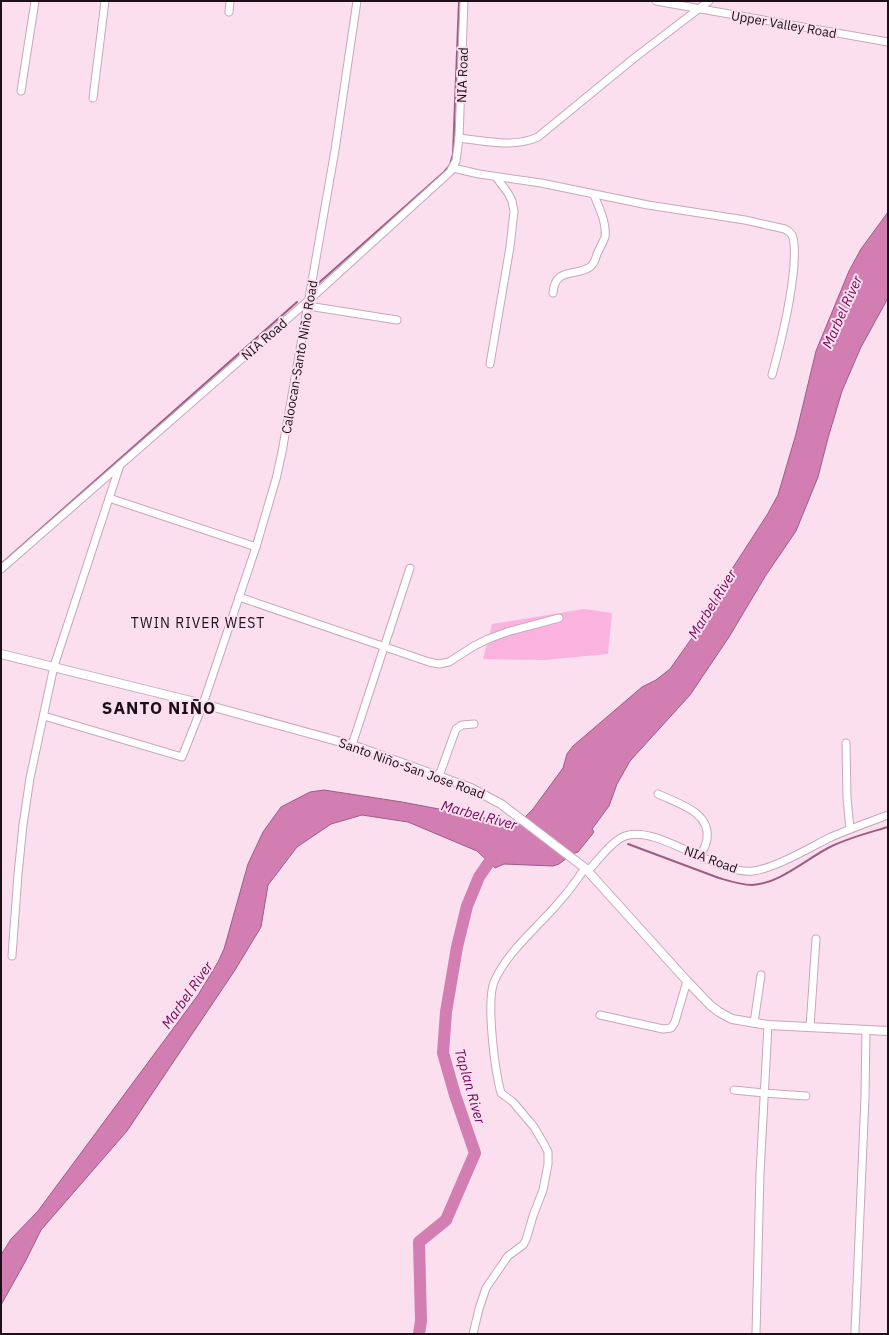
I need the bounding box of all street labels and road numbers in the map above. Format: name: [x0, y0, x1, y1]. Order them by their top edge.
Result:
street label: Upper Valley Road: [730, 7, 838, 42]
street label: NIA Road: [453, 47, 472, 103]
street label: Caloocan-Santo Niño Road: [278, 279, 321, 435]
street label: NIA Road: [238, 315, 291, 364]
street label: Santo Niño-San Jose Road: [336, 734, 487, 803]
street label: NIA Road: [682, 842, 740, 877]

